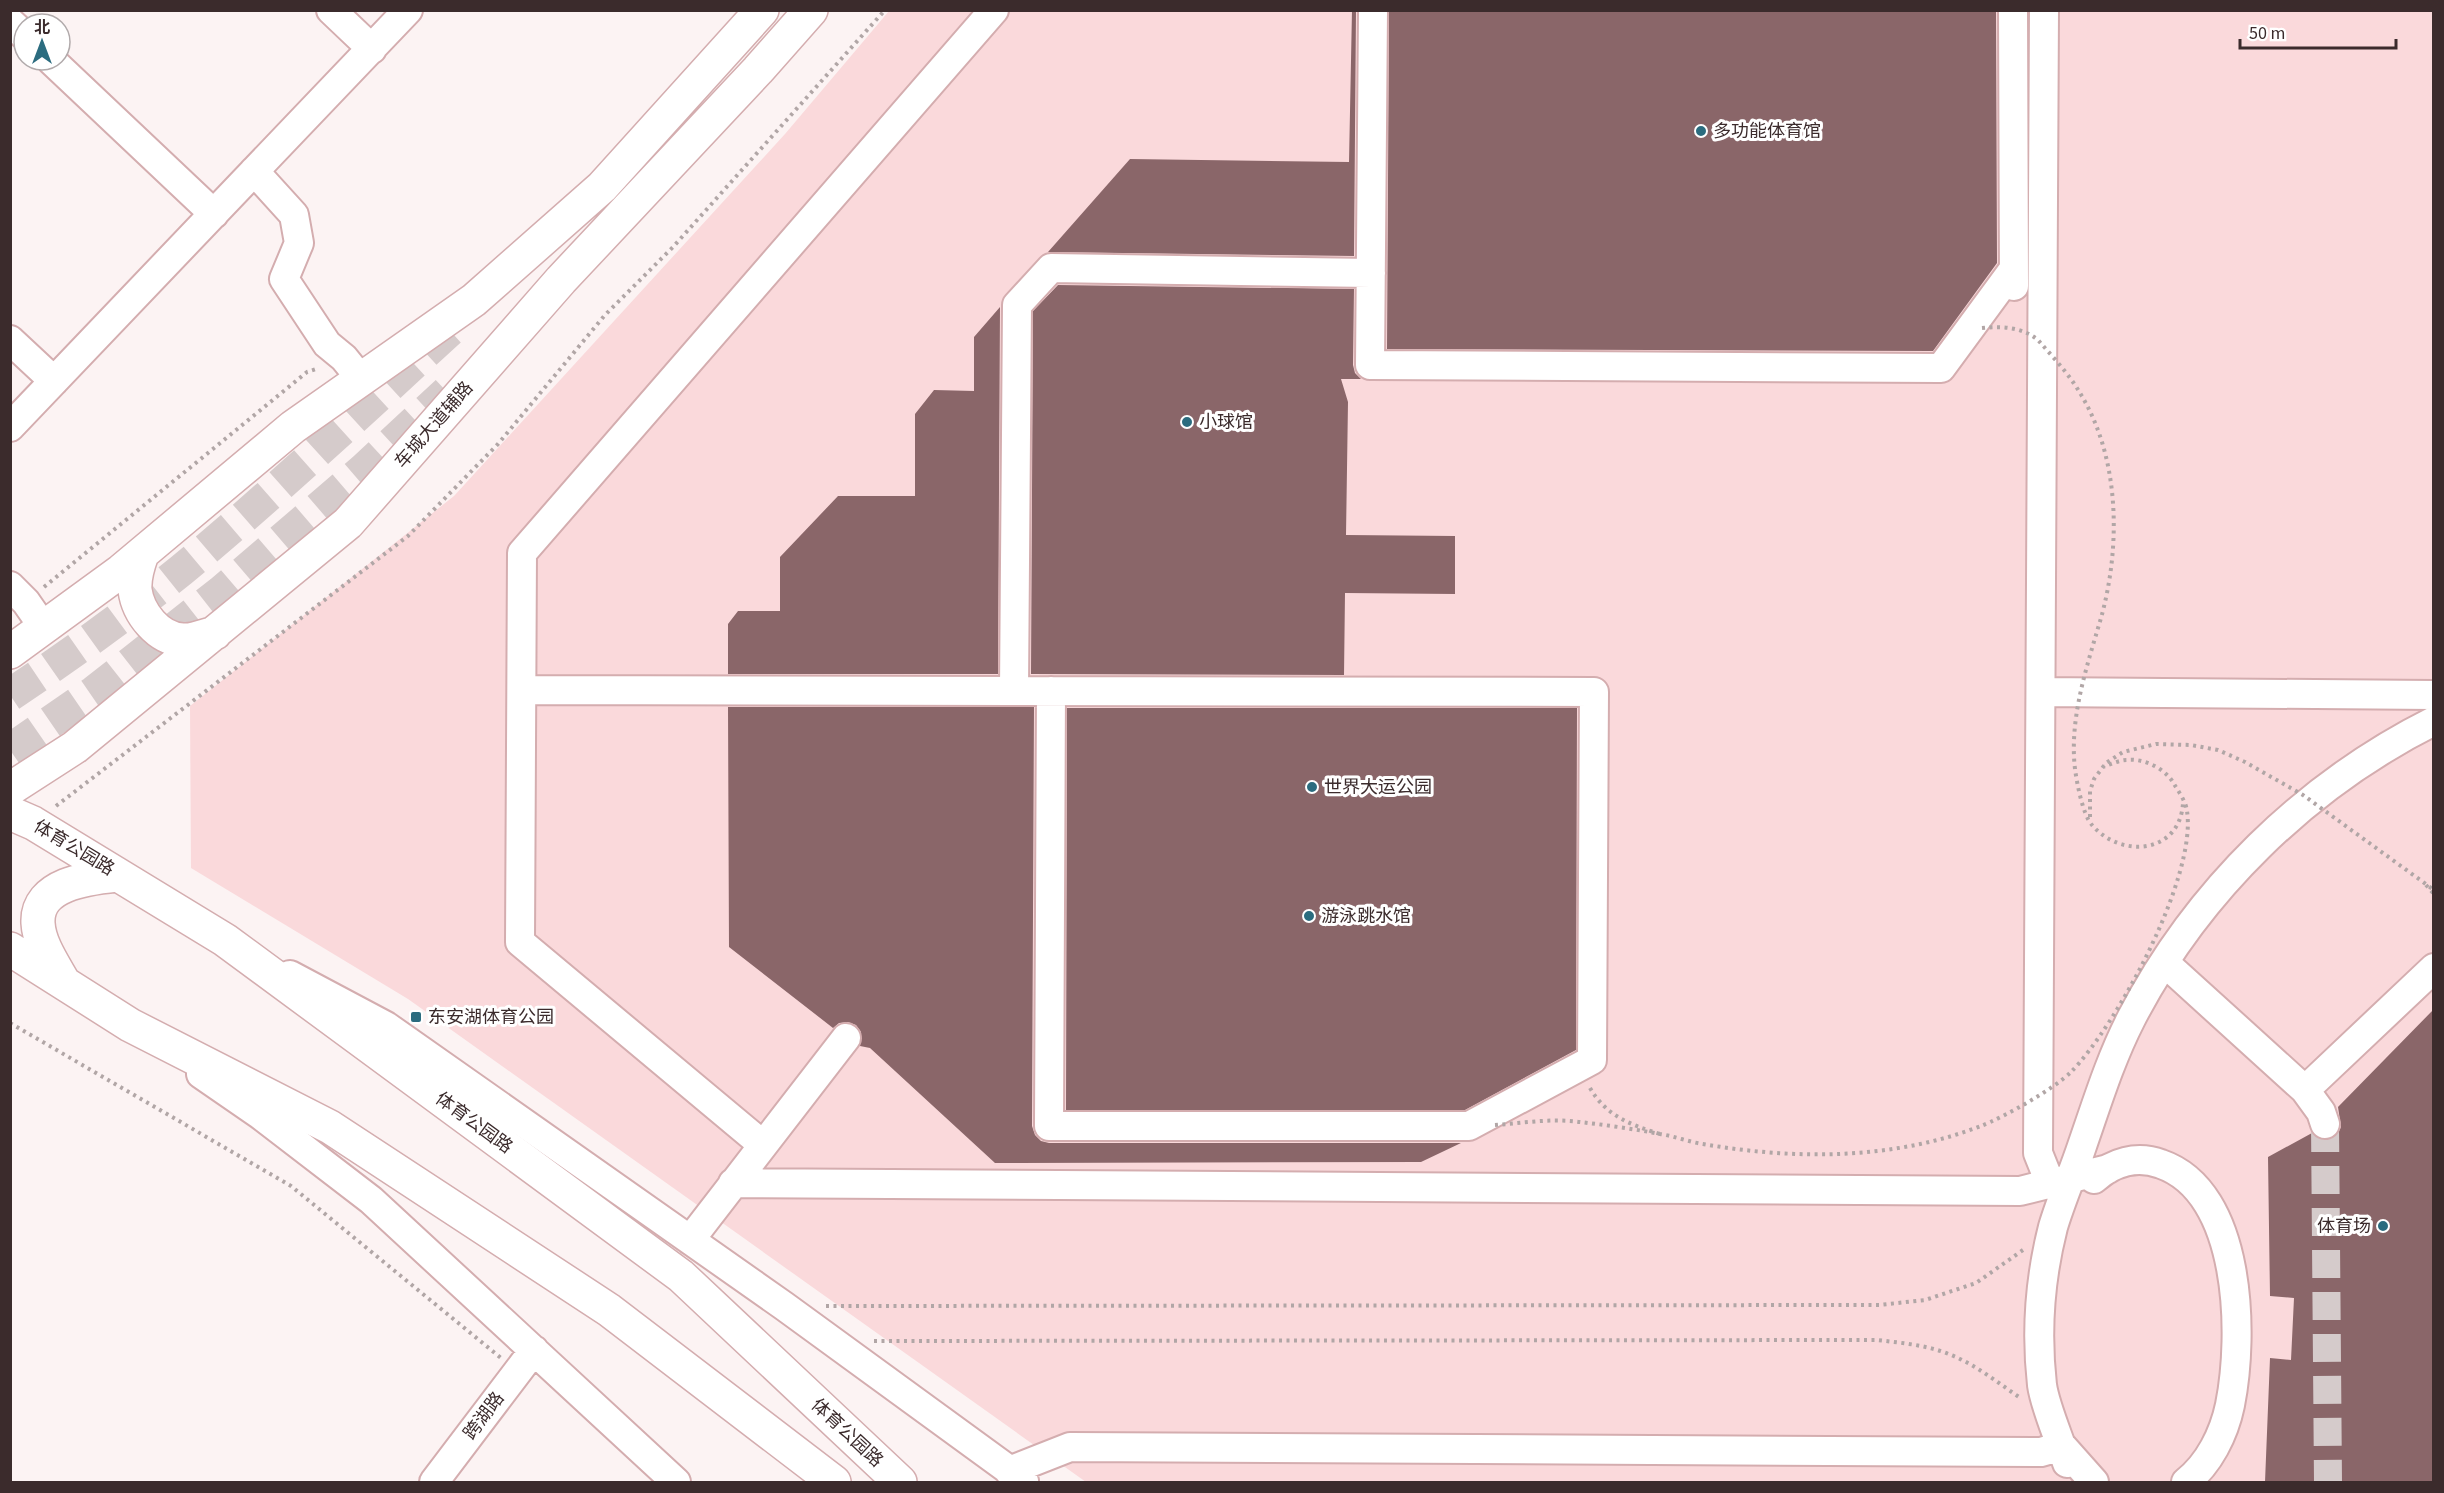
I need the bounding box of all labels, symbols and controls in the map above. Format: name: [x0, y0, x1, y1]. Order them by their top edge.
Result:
north arrow: [12, 12, 72, 72]
scale bar: [2240, 12, 2396, 50]
text: 北: [34, 17, 50, 39]
text: 50 m: [2249, 21, 2285, 46]
place label: 多功能体育馆: [1713, 119, 1821, 144]
marker: 多功能体育馆: [1694, 124, 1708, 138]
street label: 车城大道辅路: [389, 376, 479, 474]
place label: 小球馆: [1199, 410, 1253, 435]
marker: 小球馆: [1180, 415, 1194, 429]
place label: 世界大运公园: [1324, 775, 1432, 800]
marker: 世界大运公园: [1305, 780, 1319, 794]
street label: 体育公园路: [29, 814, 119, 882]
place label: 游泳跳水馆: [1321, 904, 1411, 929]
marker: 游泳跳水馆: [1302, 909, 1316, 923]
place label: 东安湖体育公园: [428, 1005, 554, 1030]
marker: 东安湖体育公园: [409, 1010, 423, 1024]
street label: 体育公园路: [430, 1086, 518, 1160]
place label: 体育场: [2317, 1214, 2371, 1239]
marker: 体育场: [2376, 1219, 2390, 1233]
street label: 跨湖路: [458, 1387, 510, 1445]
street label: 体育公园路: [806, 1393, 888, 1473]

